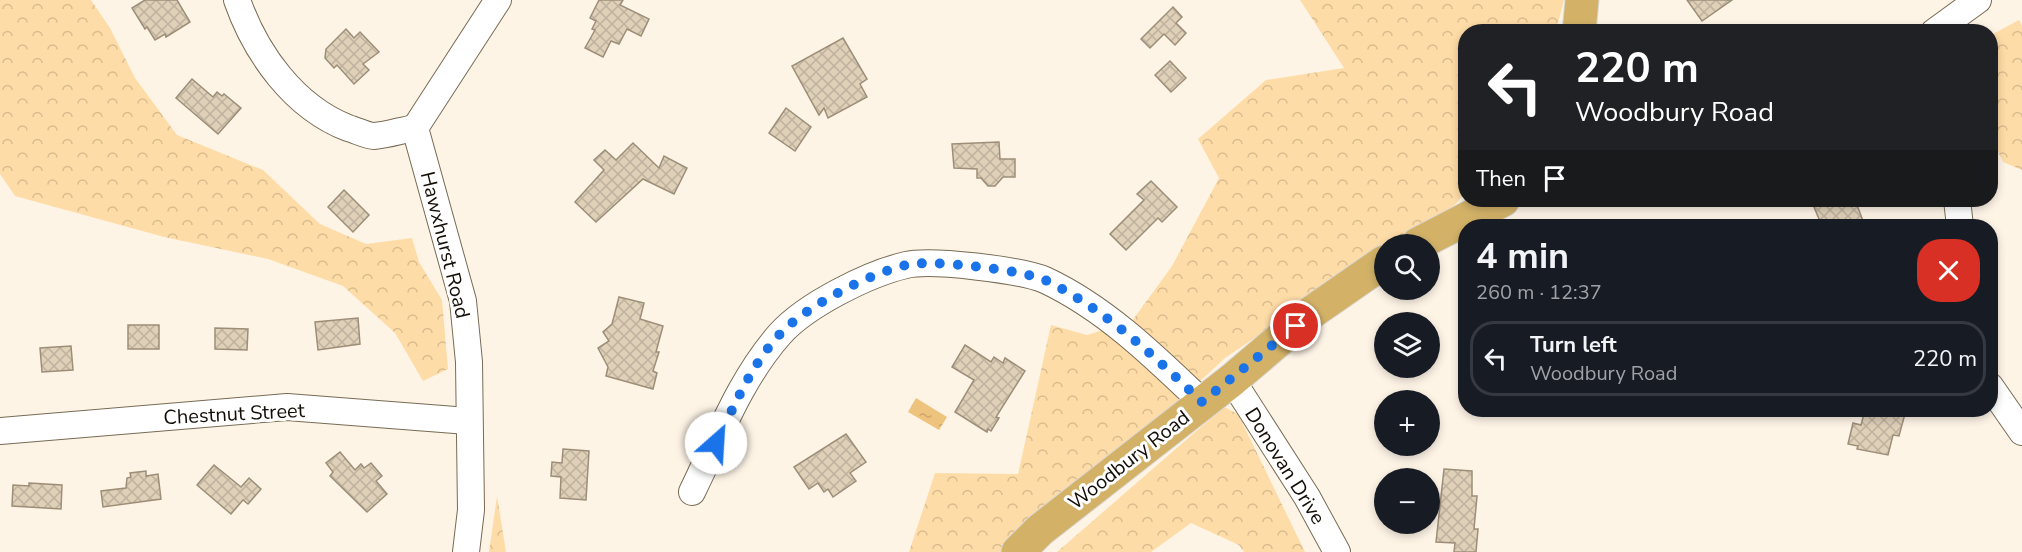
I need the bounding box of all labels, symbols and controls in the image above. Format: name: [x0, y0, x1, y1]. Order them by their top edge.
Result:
text: 220 m: [1575, 40, 1699, 97]
icon: left: [1476, 48, 1554, 126]
text: Woodbury Road: [1575, 94, 1774, 131]
icon: arrive: [1538, 162, 1571, 195]
text: Then: [1476, 164, 1526, 194]
street label: Hawxhurst Road: [414, 169, 476, 321]
text: 4 min: [1476, 232, 1569, 281]
map controls: [1374, 234, 1440, 534]
button: search: [1374, 234, 1440, 300]
button: close: [1917, 239, 1980, 302]
text: 260 m · 12:37: [1476, 279, 1602, 306]
pin: [1270, 300, 1321, 351]
icon: arrive: [1279, 309, 1312, 342]
button: layers: [1374, 312, 1440, 378]
text: Turn left: [1530, 330, 1617, 360]
icon: left: [1479, 342, 1512, 375]
text: 220 m: [1913, 344, 1977, 374]
text: Woodbury Road: [1530, 360, 1677, 387]
button: +: [1374, 390, 1440, 456]
street label: Chestnut Street: [163, 397, 306, 431]
street label: Donovan Drive: [1238, 402, 1332, 530]
street label: Woodbury Road: [1063, 404, 1195, 516]
position arrow: [684, 411, 748, 475]
button: −: [1374, 468, 1440, 534]

